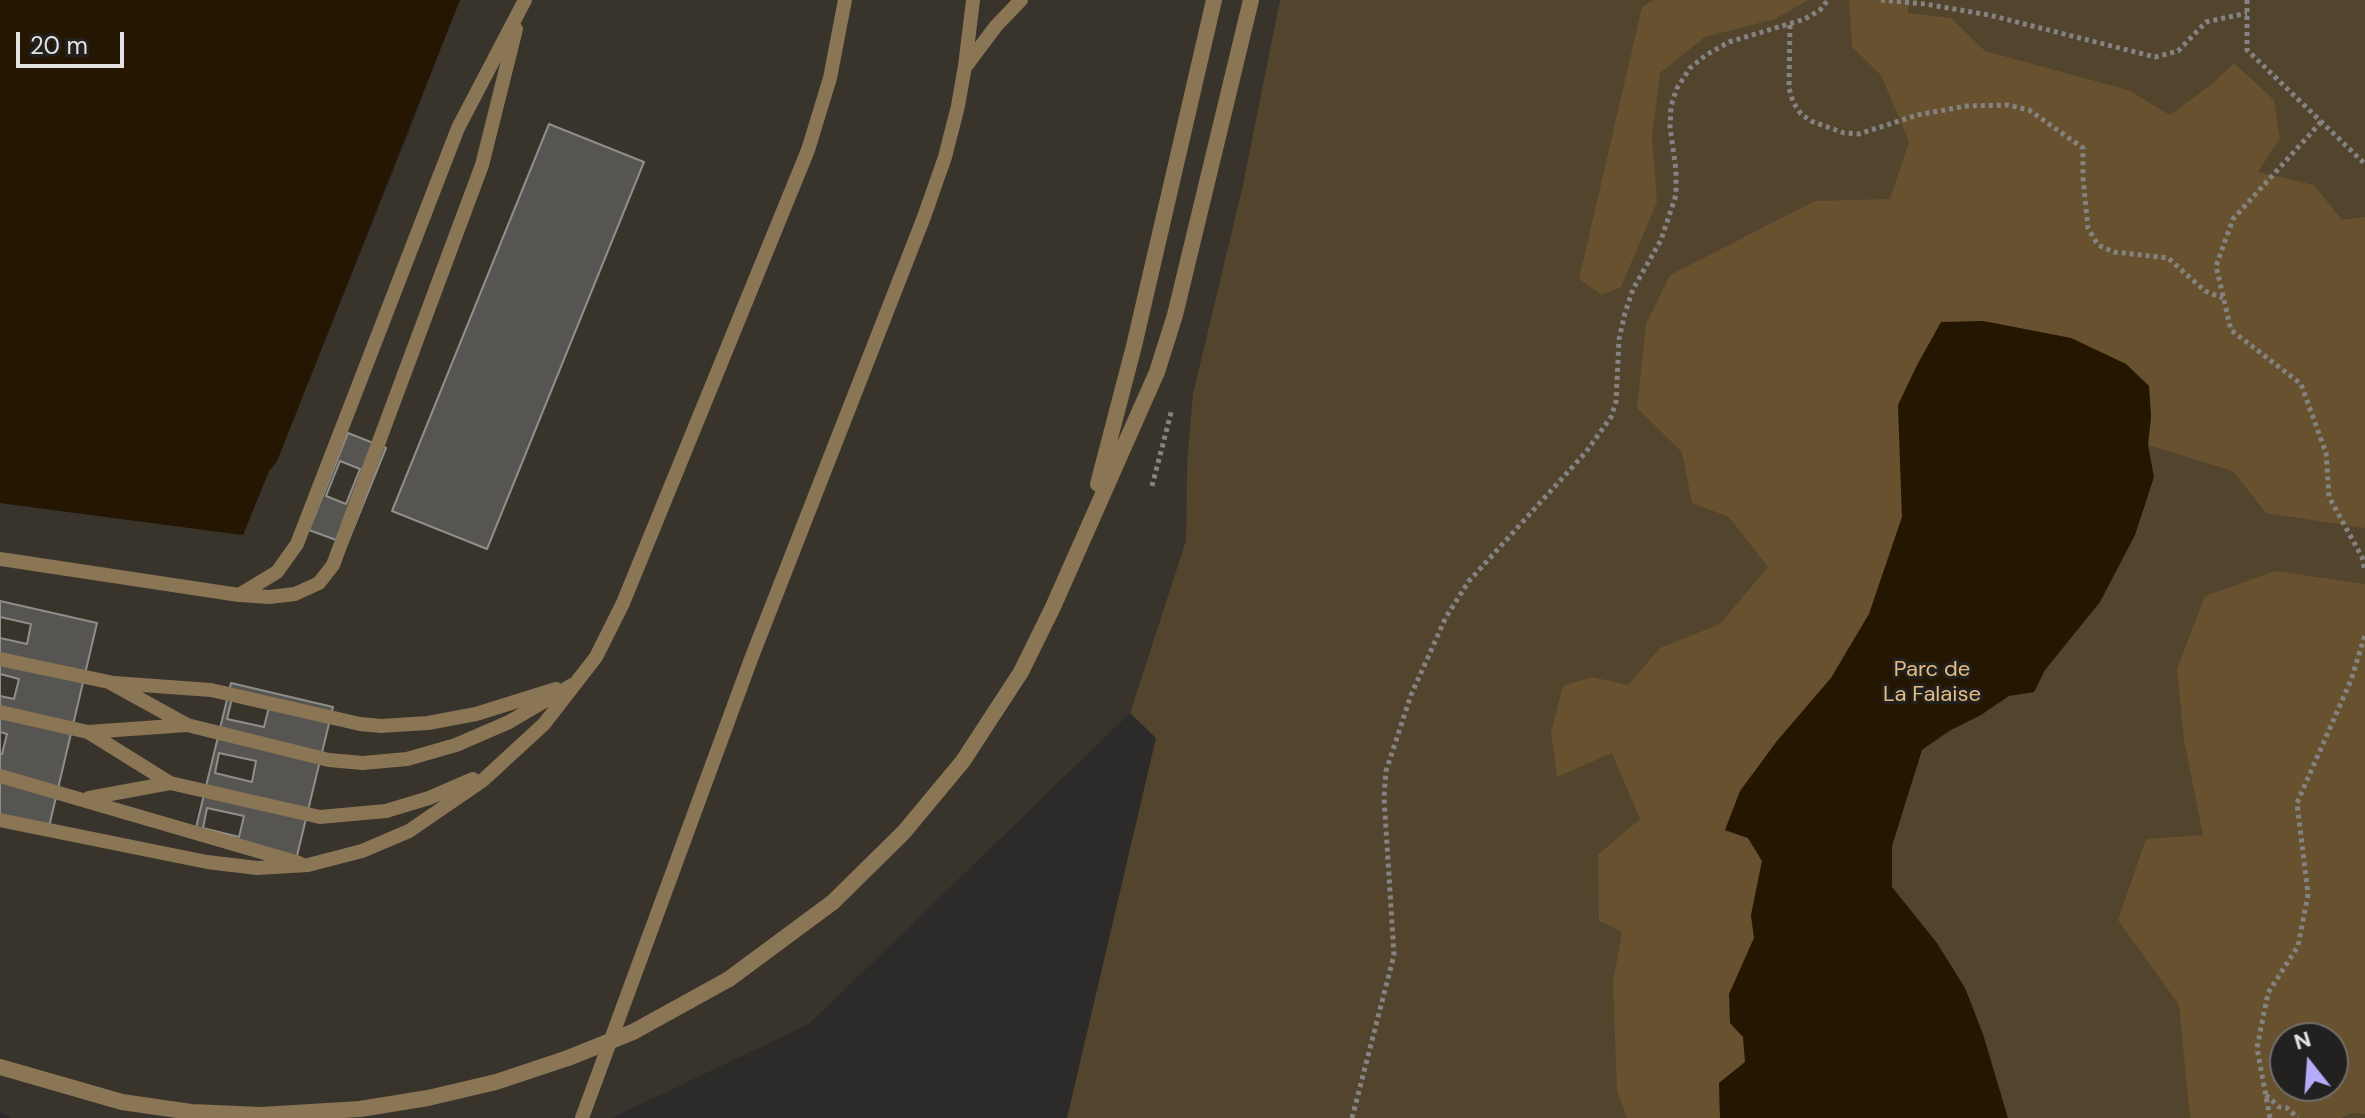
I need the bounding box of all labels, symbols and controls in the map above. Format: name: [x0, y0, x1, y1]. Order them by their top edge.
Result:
scale bar: [20, 16, 128, 66]
text: 20 m: [30, 30, 88, 61]
park label: Parc de La Falaise: [1883, 657, 1981, 708]
north arrow: [2269, 1022, 2349, 1102]
text: N: [2291, 1024, 2314, 1057]

